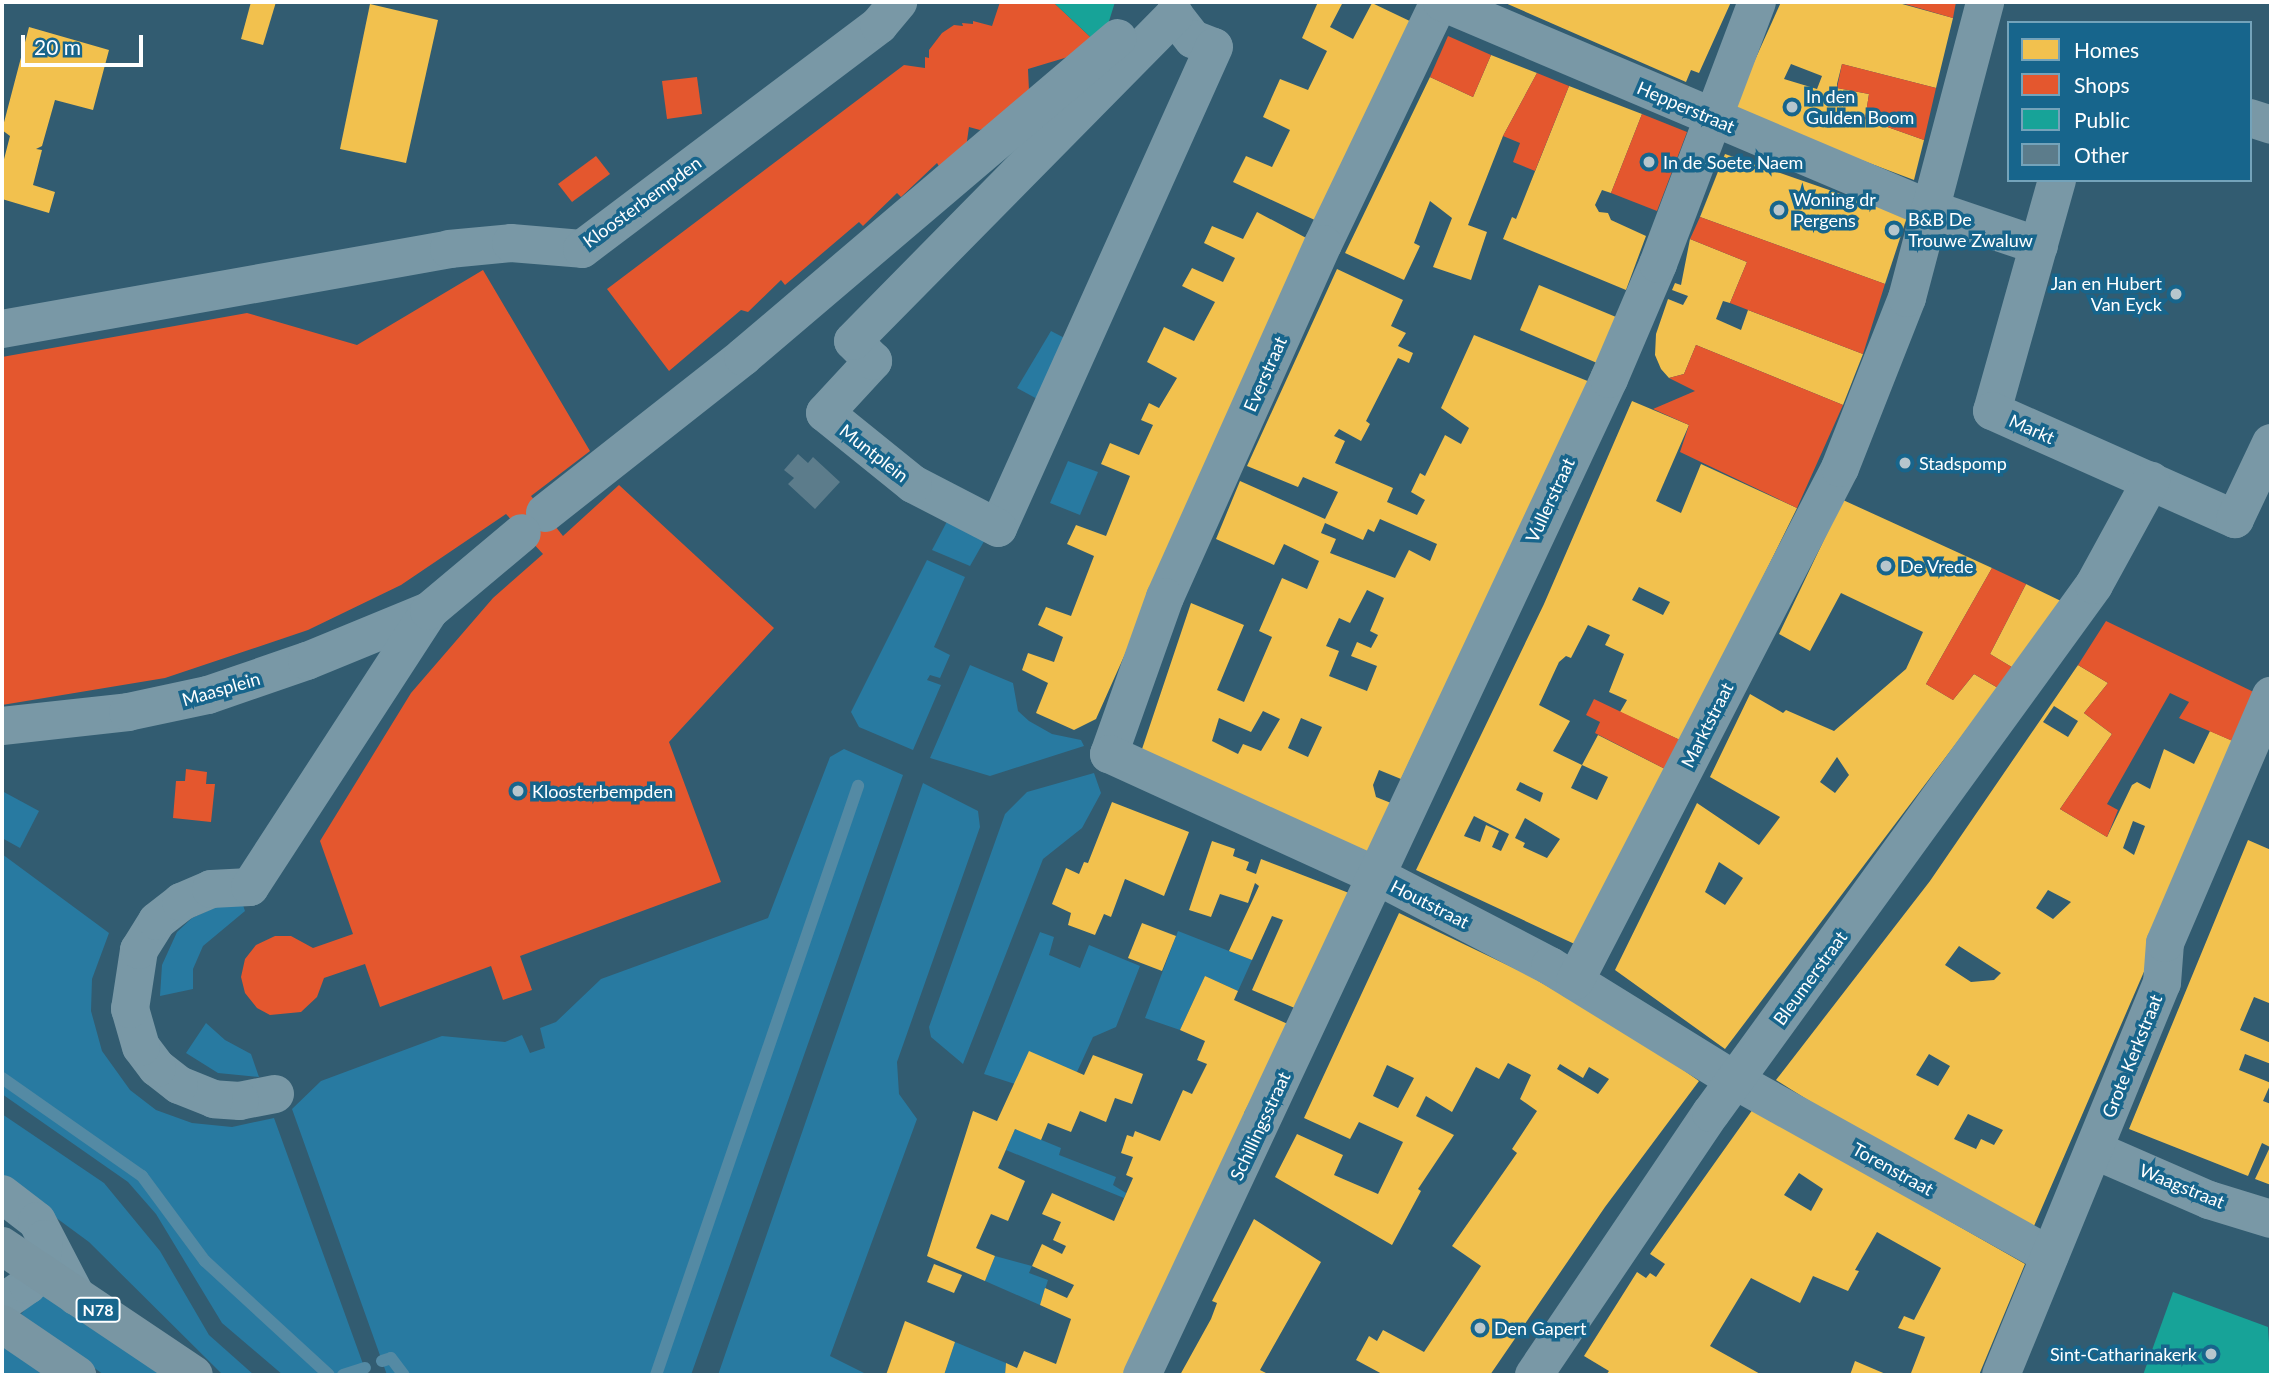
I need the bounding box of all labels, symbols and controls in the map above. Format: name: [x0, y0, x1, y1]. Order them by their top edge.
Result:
scale bar: [24, 21, 147, 65]
legend: [2007, 21, 2252, 182]
text: 20 m: [34, 34, 81, 59]
text: Homes: [2074, 37, 2139, 62]
text: Shops: [2074, 72, 2130, 97]
street label: Hepperstraat: [1634, 77, 1738, 137]
place label: In den Gulden Boom: [1806, 86, 1914, 128]
marker: In den Gulden Boom: [1784, 99, 1800, 115]
text: Public: [2074, 107, 2130, 132]
text: Other: [2074, 142, 2129, 167]
place label: In de Soete Naem: [1663, 151, 1803, 173]
street label: Kloosterbempden: [579, 152, 705, 252]
marker: In de Soete Naem: [1641, 154, 1657, 170]
place label: Woning dr Pergens: [1793, 189, 1876, 232]
marker: Woning dr Pergens: [1771, 202, 1787, 218]
place label: B&B De Trouwe Zwaluw: [1908, 209, 2033, 252]
marker: B&B De Trouwe Zwaluw: [1886, 222, 1902, 238]
place label: Jan en Hubert Van Eyck: [2051, 273, 2162, 316]
marker: Jan en Hubert Van Eyck: [2168, 286, 2184, 302]
street label: Everstraat: [1239, 333, 1291, 415]
street label: Markt: [2006, 409, 2058, 449]
street label: Muntplein: [835, 420, 913, 486]
place label: Stadspomp: [1919, 452, 2007, 474]
street label: Vullerstraat: [1521, 454, 1579, 546]
marker: Stadspomp: [1897, 455, 1913, 471]
place label: De Vrede: [1900, 555, 1974, 577]
marker: De Vrede: [1878, 558, 1894, 574]
street label: Maasplein: [179, 668, 263, 710]
street label: Marktstraat: [1676, 679, 1738, 771]
place label: Kloosterbempden: [532, 780, 673, 802]
marker: Kloosterbempden: [510, 783, 526, 799]
street label: Houtstraat: [1387, 875, 1473, 933]
street label: Bleumerstraat: [1769, 927, 1851, 1029]
street label: Grote Kerkstraat: [2097, 991, 2167, 1121]
street label: Schillingsstraat: [1225, 1068, 1295, 1184]
street label: Torenstraat: [1849, 1138, 1937, 1200]
street label: Waagstraat: [2136, 1159, 2228, 1213]
road number: N78: [75, 1298, 121, 1322]
place label: Den Gapert: [1494, 1317, 1586, 1339]
marker: Den Gapert: [1472, 1320, 1488, 1336]
place label: Sint-Catharinakerk: [2050, 1343, 2197, 1365]
marker: Sint-Catharinakerk: [2203, 1346, 2219, 1362]

